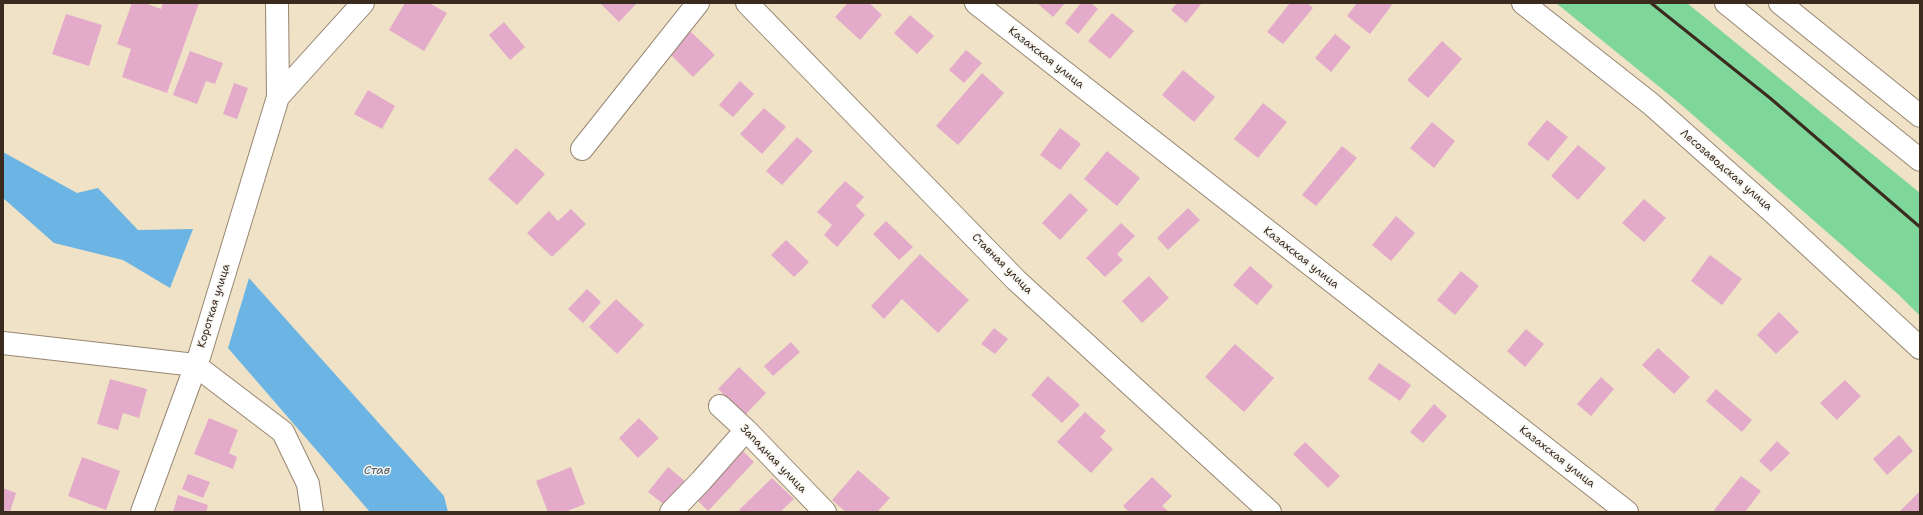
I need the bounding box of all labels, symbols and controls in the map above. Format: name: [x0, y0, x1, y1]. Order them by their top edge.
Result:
street label: Казахская улица: [1005, 24, 1087, 92]
street label: Лесозаводская улица: [1677, 127, 1775, 213]
street label: Казахская улица: [1260, 224, 1342, 292]
street label: Ставная улица: [969, 231, 1035, 297]
street label: Короткая улица: [195, 263, 233, 349]
street label: Западная улица: [737, 422, 809, 496]
street label: Казахская улица: [1516, 423, 1598, 491]
water label: Став: [364, 464, 390, 478]

